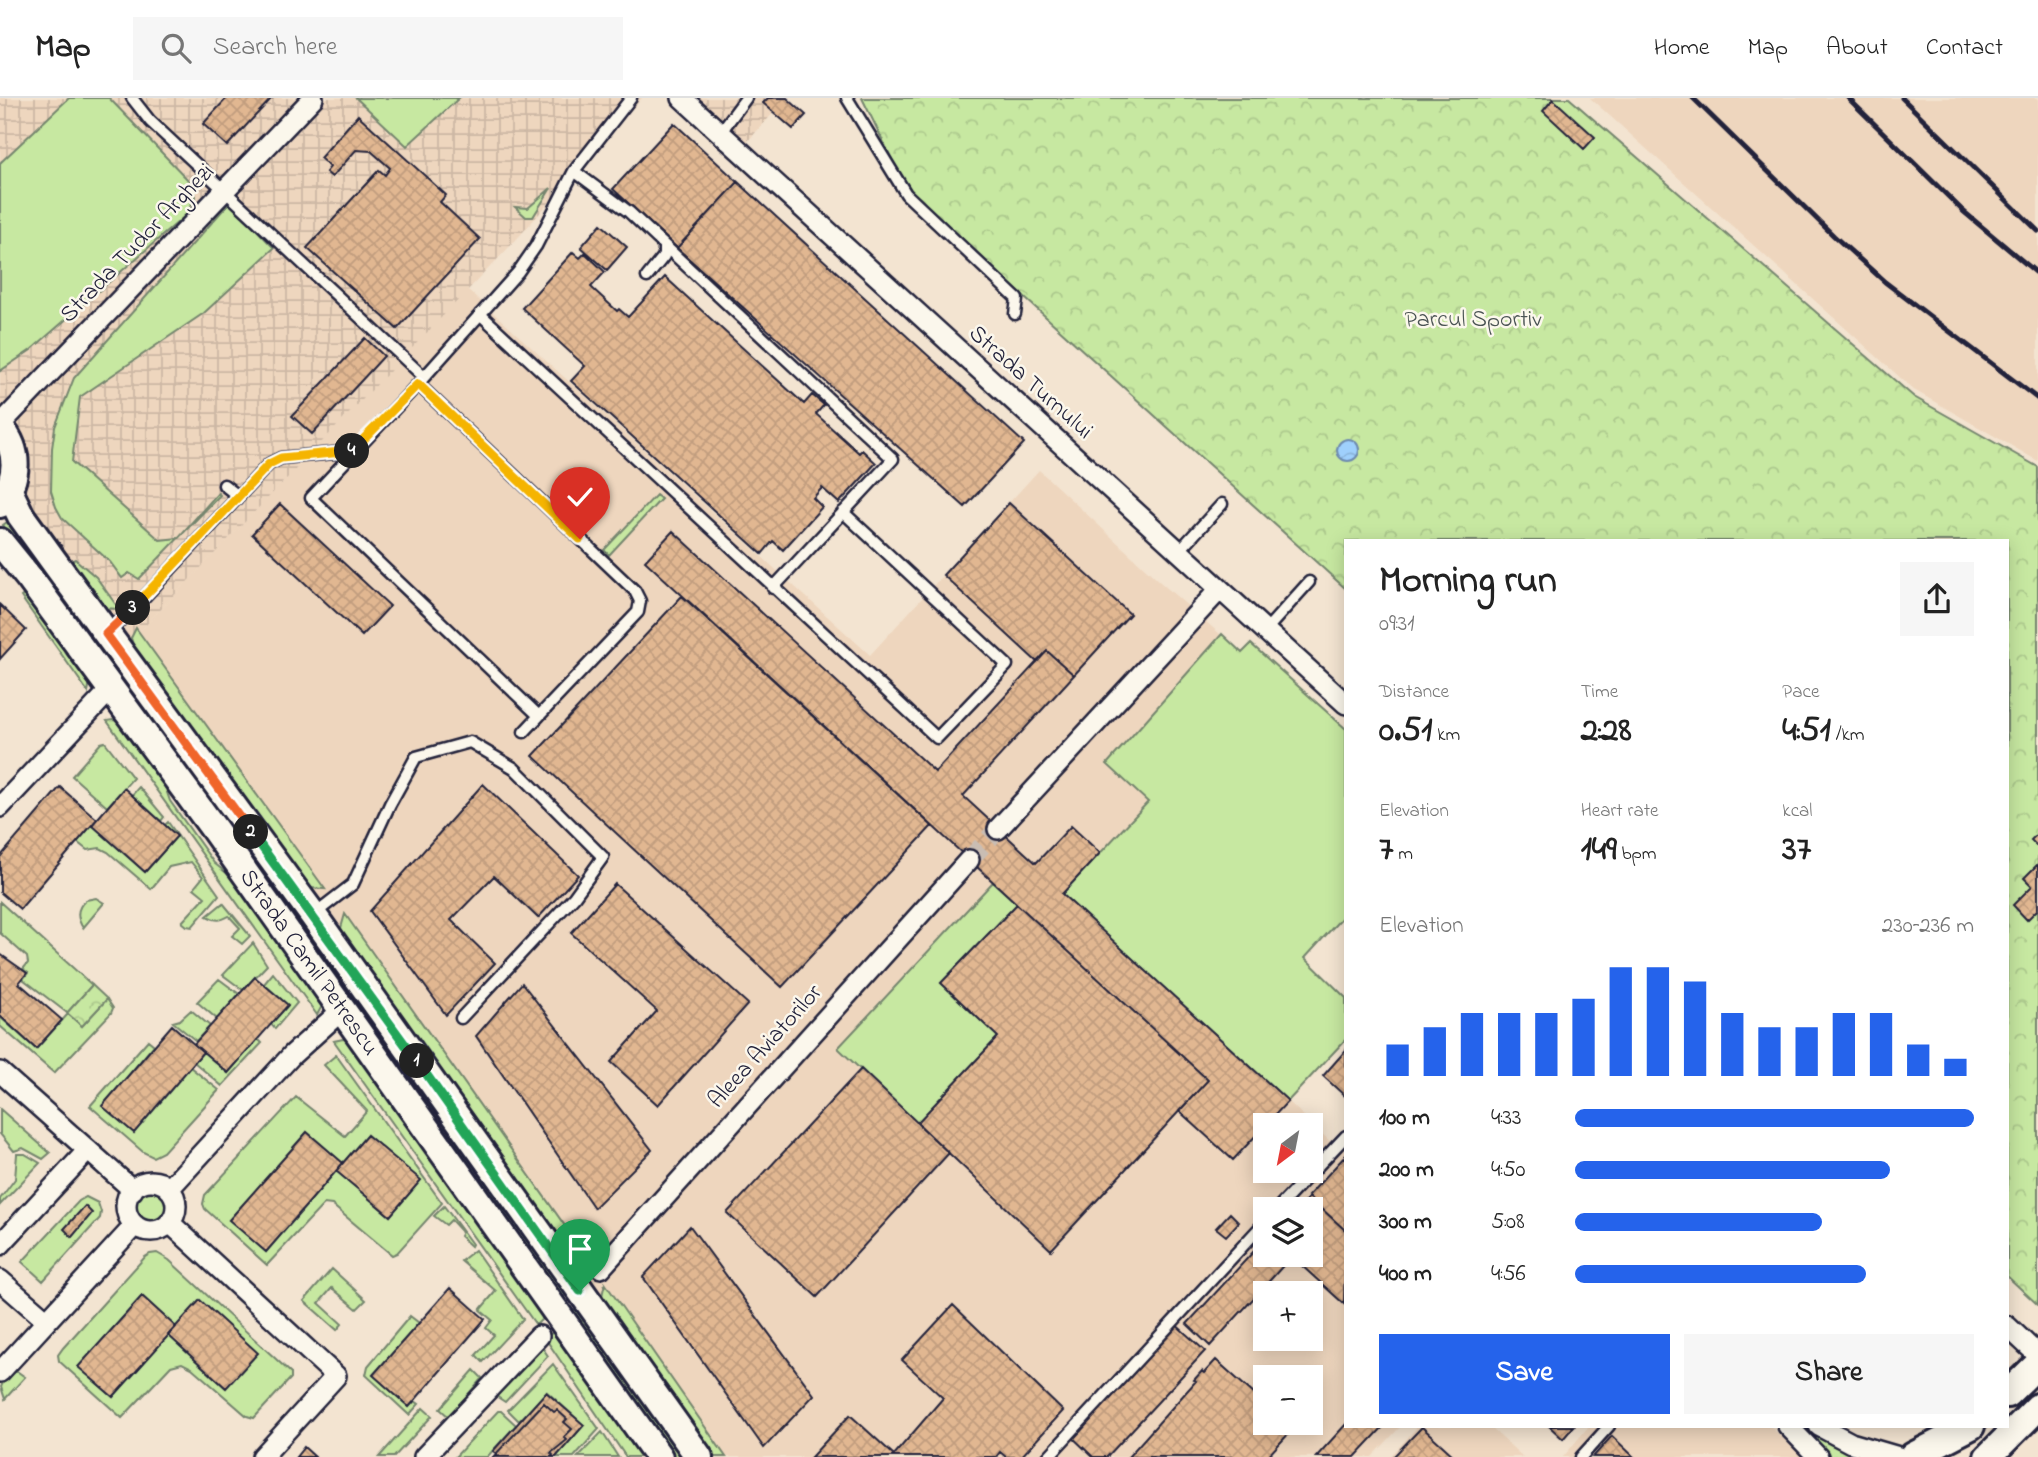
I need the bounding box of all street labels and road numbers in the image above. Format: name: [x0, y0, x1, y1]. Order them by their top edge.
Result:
street label: Strada Tudor Arghezi: [52, 156, 224, 332]
street label: Strada Turnului: [960, 317, 1100, 449]
street label: Strada Camil Petrescu: [230, 862, 387, 1063]
street label: Aleea Aviatorilor: [701, 977, 832, 1117]

